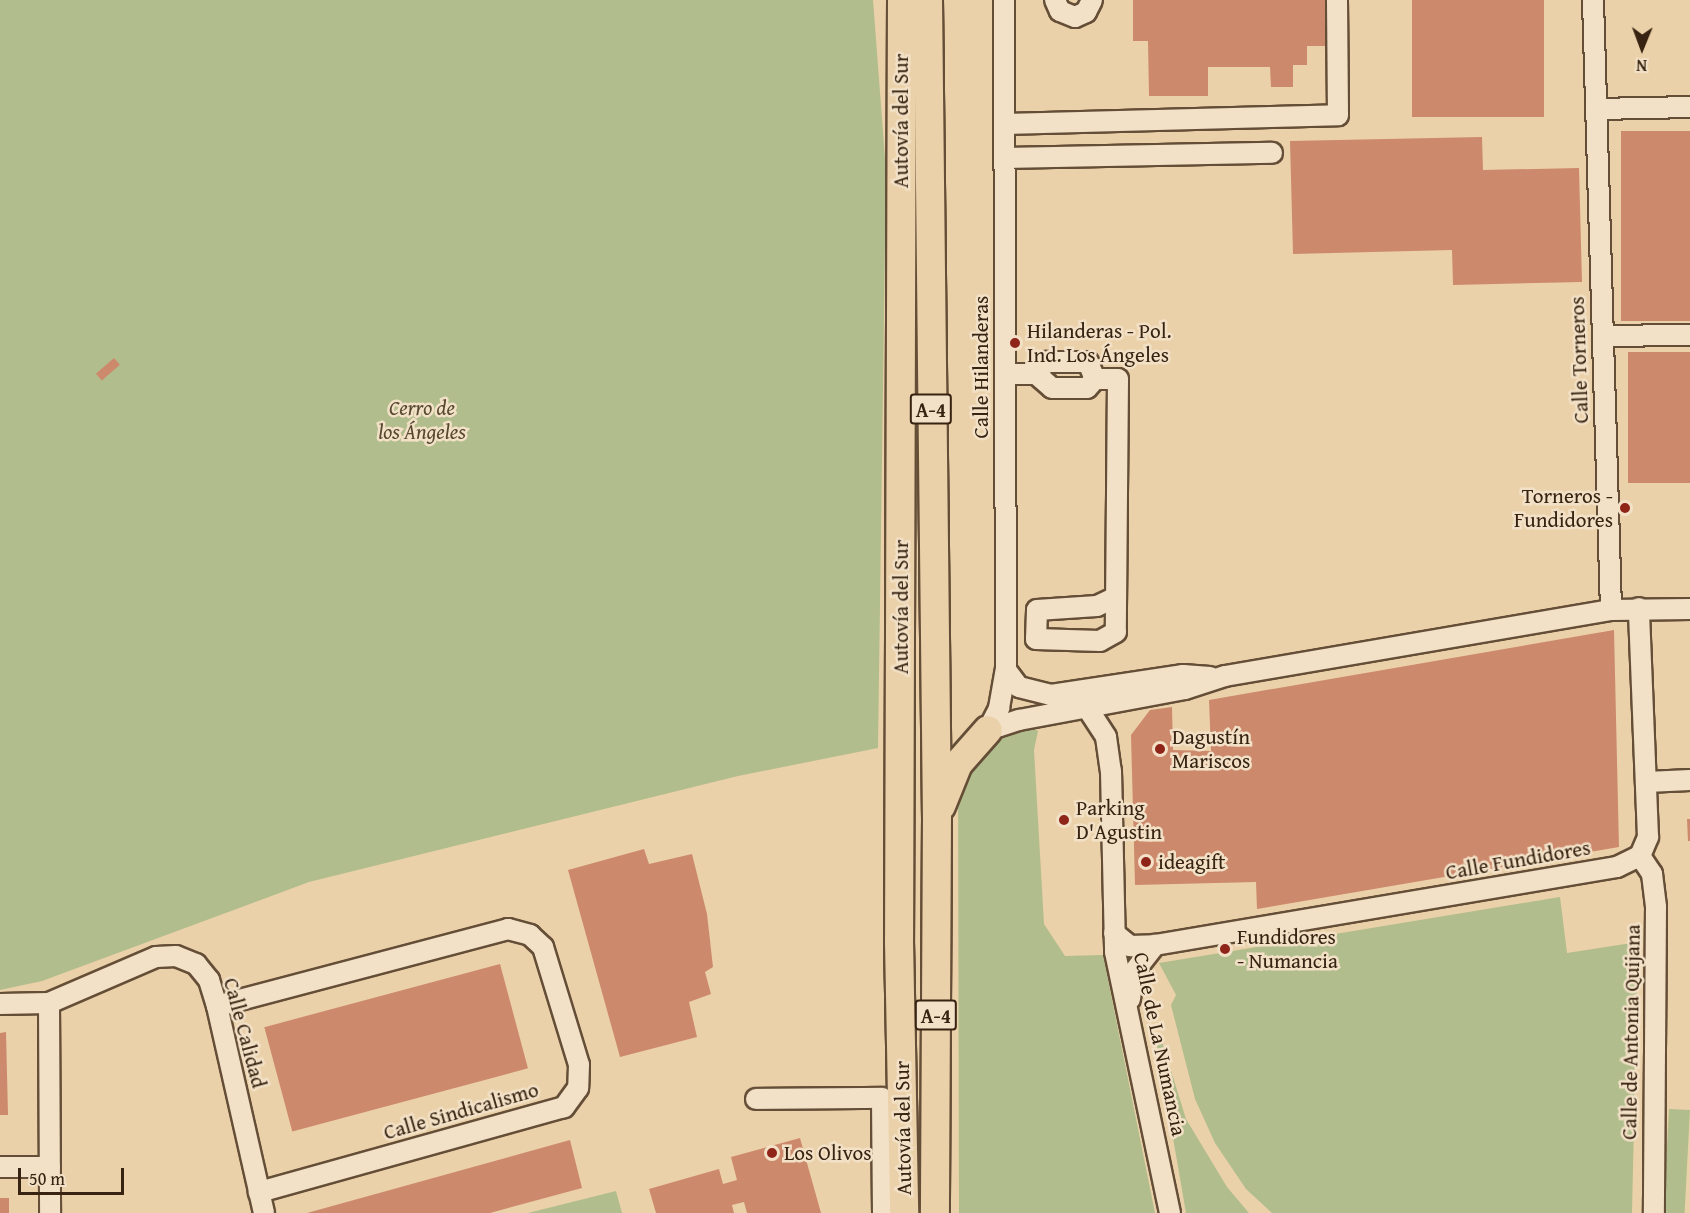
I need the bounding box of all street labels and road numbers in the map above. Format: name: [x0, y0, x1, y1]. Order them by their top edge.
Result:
street label: Autovía del Sur: [888, 54, 914, 188]
street label: Calle Hilanderas: [968, 296, 994, 438]
street label: Calle Torneros: [1564, 296, 1594, 424]
road number: A-4: [908, 392, 954, 426]
street label: Autovía del Sur: [888, 540, 914, 674]
street label: Calle Fundidores: [1444, 835, 1592, 885]
street label: Calle de Antonia Quijana: [1617, 924, 1645, 1140]
street label: Calle de La Numancia: [1128, 950, 1192, 1138]
street label: Calle Calidad: [218, 975, 272, 1091]
road number: A-4: [914, 998, 958, 1032]
street label: Autovía del Sur: [889, 1061, 917, 1195]
street label: Calle Sindicalismo: [381, 1077, 541, 1145]

